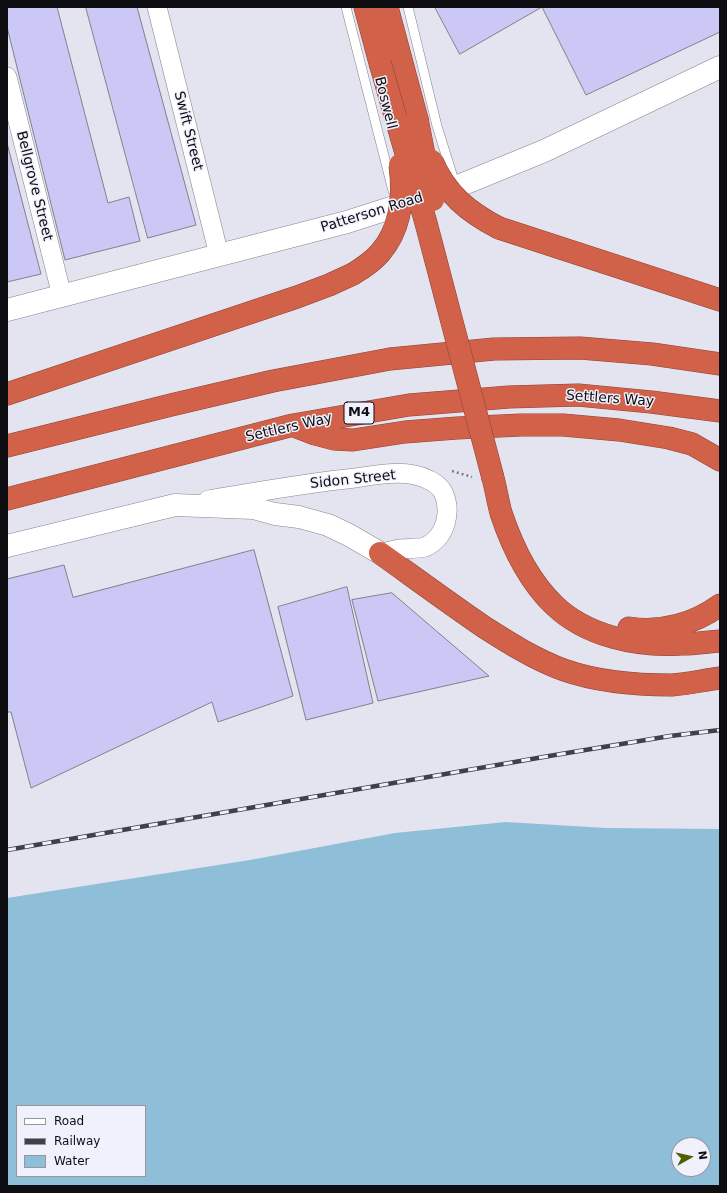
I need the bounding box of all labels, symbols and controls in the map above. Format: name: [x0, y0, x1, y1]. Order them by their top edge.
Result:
street label: Boswell: [370, 75, 400, 131]
street label: Swift Street: [170, 89, 206, 173]
street label: Bellgrove Street: [12, 129, 56, 243]
street label: Patterson Road: [319, 189, 425, 237]
street label: Settlers Way: [565, 388, 655, 410]
road number: M4: [344, 402, 374, 424]
street label: Settlers Way: [244, 410, 334, 446]
street label: Sidon Street: [309, 467, 397, 493]
legend: [16, 1105, 146, 1177]
text: Road: [54, 1114, 84, 1128]
text: Railway: [54, 1134, 100, 1148]
north arrow: [671, 1137, 711, 1177]
text: N: [695, 1150, 709, 1161]
text: Water: [54, 1154, 89, 1168]

